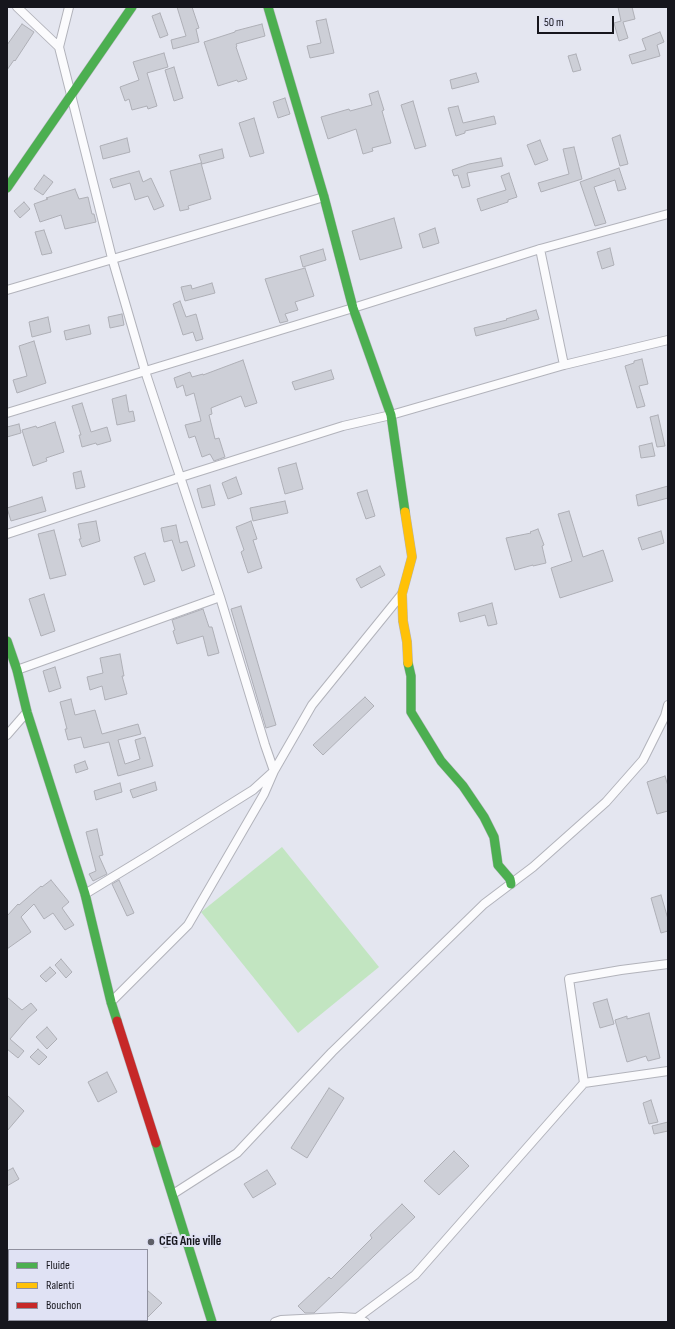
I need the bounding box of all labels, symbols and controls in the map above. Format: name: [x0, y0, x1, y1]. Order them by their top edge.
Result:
scale bar: [539, 8, 616, 34]
text: 50 m: [544, 15, 564, 30]
place label: CEG Anie ville: [159, 1234, 221, 1250]
marker: CEG Anie ville: [146, 1237, 156, 1247]
legend: [8, 1249, 148, 1321]
text: Fluide: [46, 1258, 70, 1273]
text: Ralenti: [46, 1278, 74, 1293]
text: Bouchon: [46, 1298, 81, 1313]

